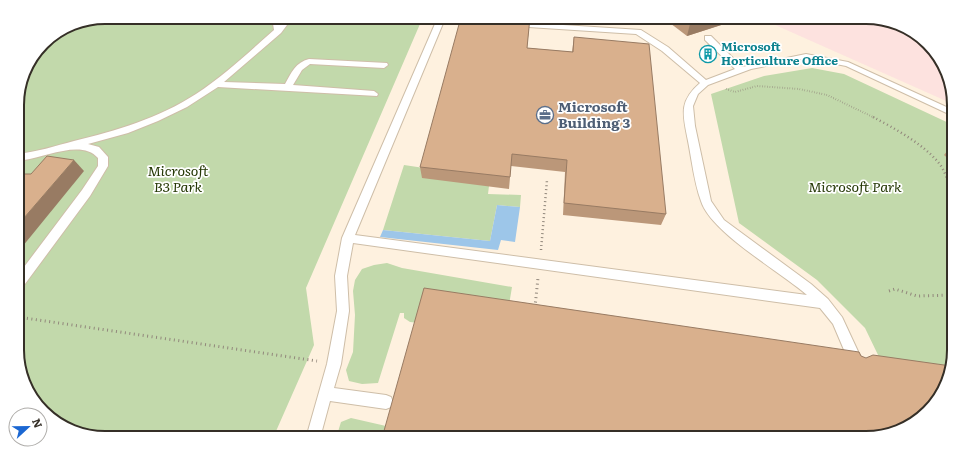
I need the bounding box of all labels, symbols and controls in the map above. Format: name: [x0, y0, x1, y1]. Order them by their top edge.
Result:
place label: Microsoft Horticulture Office: [721, 37, 838, 69]
building icon: Microsoft Horticulture Office: [698, 44, 718, 64]
place label: Microsoft Building 3: [558, 96, 630, 132]
office icon: Microsoft Building 3: [535, 105, 555, 125]
park label: Microsoft B3 Park: [147, 160, 209, 196]
park label: Microsoft Park: [808, 176, 902, 196]
north arrow: [8, 407, 48, 447]
text: N: [29, 416, 47, 430]

